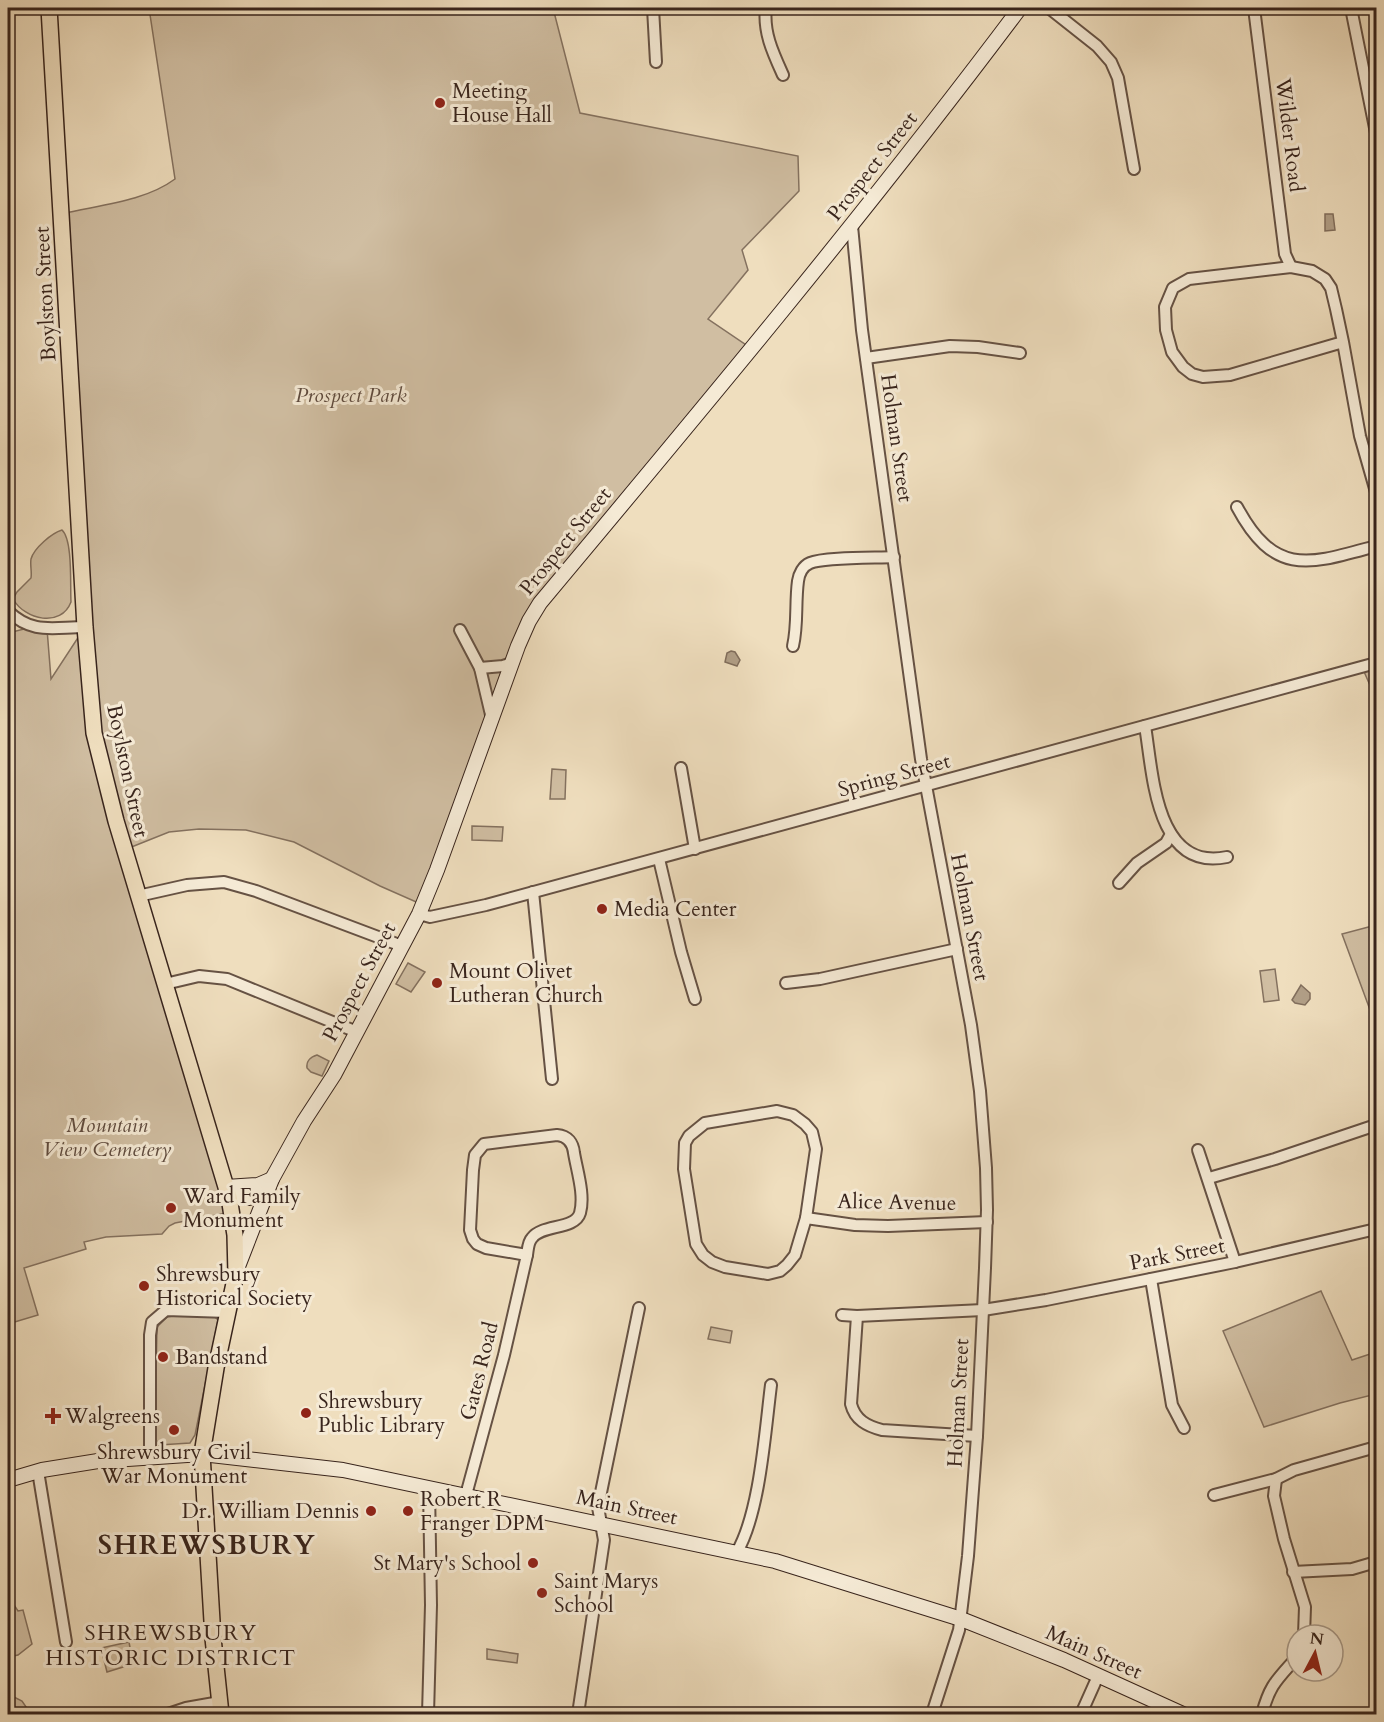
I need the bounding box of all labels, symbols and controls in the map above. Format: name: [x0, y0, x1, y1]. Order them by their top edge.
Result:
street label: Wilder Road: [1268, 75, 1311, 194]
place label: Meeting House Hall: [452, 77, 552, 130]
marker: Meeting House Hall: [433, 96, 447, 110]
street label: Prospect Street: [820, 105, 925, 227]
street label: Boylston Street: [27, 225, 64, 362]
street label: Holman Street: [873, 372, 920, 504]
park label: Prospect Park: [295, 381, 407, 410]
street label: Prospect Street: [513, 481, 618, 602]
street label: Boylston Street: [99, 702, 156, 841]
street label: Spring Street: [835, 746, 954, 804]
street label: Holman Street: [943, 851, 996, 984]
place label: Media Center: [614, 895, 737, 924]
marker: Media Center: [595, 902, 609, 916]
street label: Prospect Street: [316, 917, 403, 1047]
place label: Mount Olivet Lutheran Church: [449, 957, 604, 1010]
marker: Mount Olivet Lutheran Church: [430, 976, 444, 990]
park label: Mountain View Cemetery: [43, 1111, 171, 1164]
place label: Ward Family Monument: [182, 1182, 301, 1235]
street label: Alice Avenue: [837, 1187, 957, 1218]
marker: Ward Family Monument: [164, 1201, 178, 1215]
street label: Park Street: [1127, 1231, 1228, 1278]
place label: Shrewsbury Historical Society: [156, 1260, 312, 1313]
marker: Shrewsbury Historical Society: [137, 1279, 151, 1293]
street label: Gates Road: [453, 1319, 506, 1423]
street label: Holman Street: [941, 1337, 976, 1468]
place label: Bandstand: [175, 1343, 267, 1372]
marker: Bandstand: [156, 1350, 170, 1364]
place label: Shrewsbury Public Library: [318, 1387, 445, 1440]
place label: Walgreens: [64, 1402, 160, 1431]
marker: Shrewsbury Public Library: [299, 1406, 313, 1420]
marker: Walgreens: [46, 1409, 60, 1423]
marker: Shrewsbury Civil War Monument: [167, 1423, 181, 1437]
place label: Shrewsbury Civil War Monument: [97, 1438, 251, 1491]
street label: Main Street: [574, 1483, 681, 1532]
place label: Robert R Franger DPM: [420, 1485, 545, 1538]
place label: Dr. William Dennis: [182, 1497, 359, 1526]
marker: Dr. William Dennis: [364, 1504, 378, 1518]
marker: Robert R Franger DPM: [401, 1504, 415, 1518]
district label: SHREWSBURY: [98, 1527, 316, 1564]
place label: St Mary's School: [373, 1549, 521, 1578]
marker: St Mary's School: [526, 1556, 540, 1570]
place label: Saint Marys School: [554, 1567, 658, 1620]
marker: Saint Marys School: [535, 1586, 549, 1600]
district label: SHREWSBURY HISTORIC DISTRICT: [45, 1618, 297, 1673]
street label: Main Street: [1041, 1618, 1147, 1687]
north arrow: [1285, 1623, 1345, 1683]
text: N: [1308, 1627, 1325, 1651]

